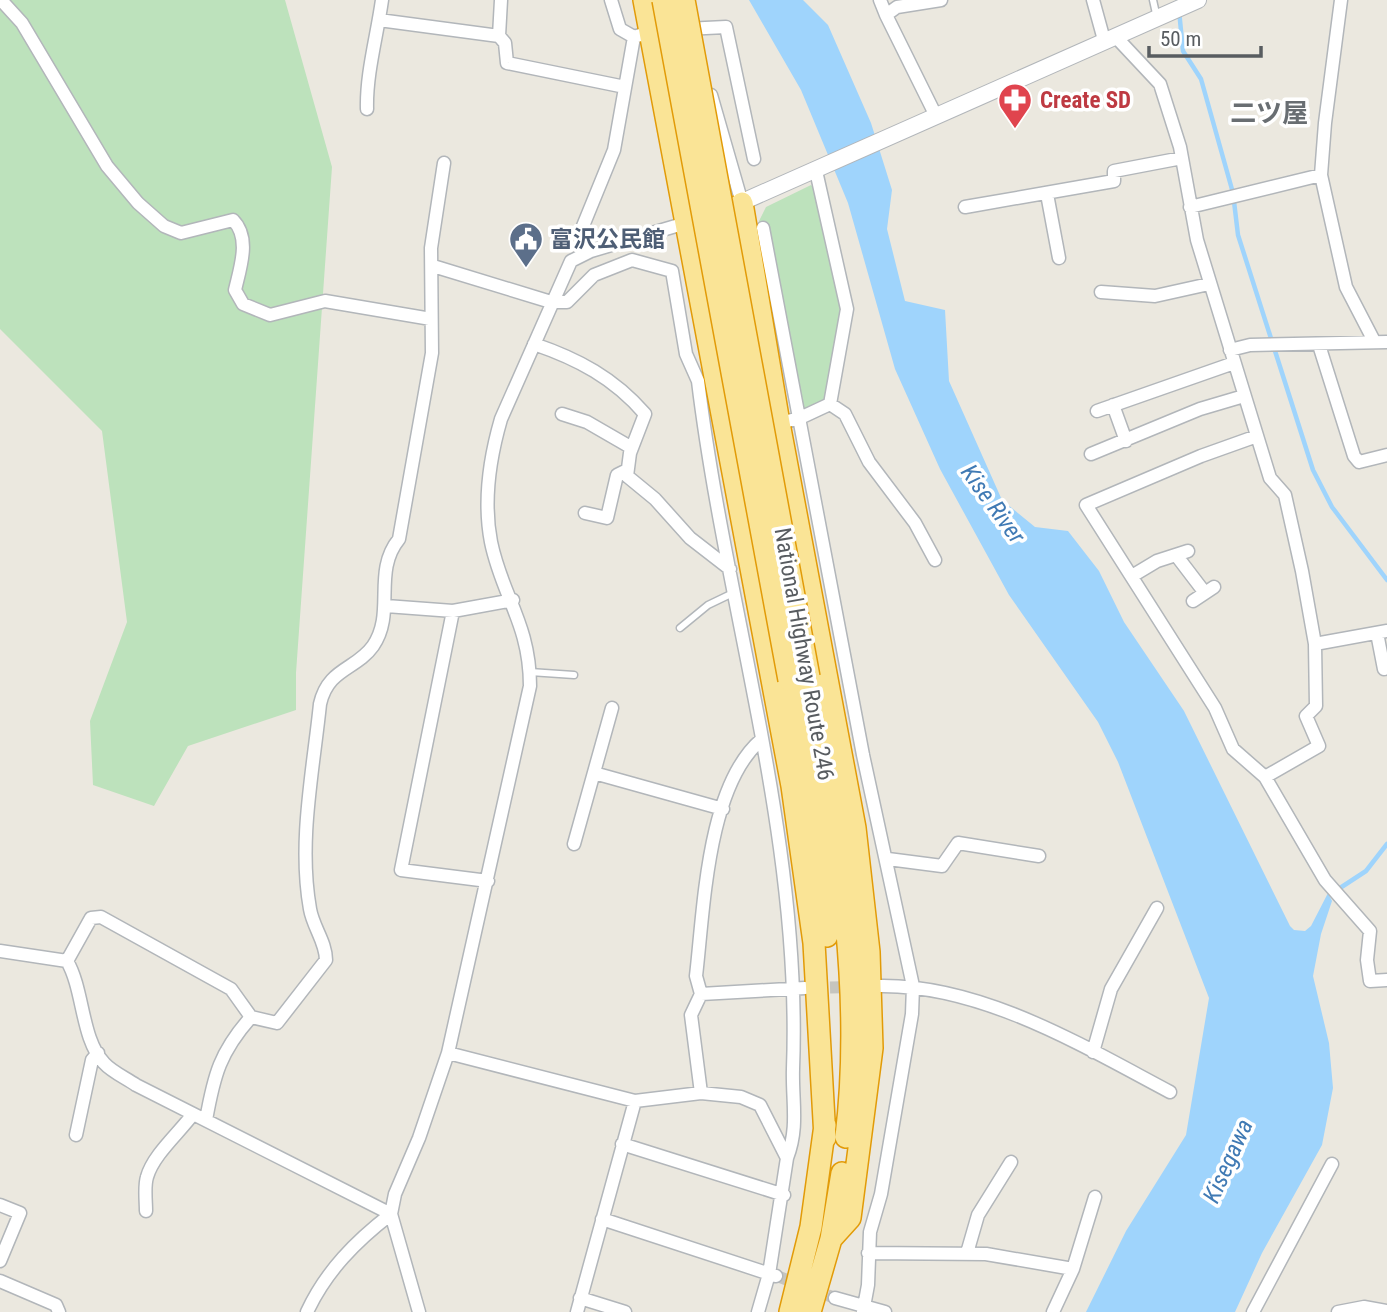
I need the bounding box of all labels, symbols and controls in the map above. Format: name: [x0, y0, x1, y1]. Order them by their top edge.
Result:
scale bar: [1149, 14, 1261, 58]
text: 50 m: [1160, 27, 1201, 51]
pharmacy icon: Create SD: [996, 81, 1034, 130]
place label: Create SD: [1040, 87, 1131, 114]
district label: 二ツ屋: [1230, 98, 1308, 128]
public building icon: 富沢公民館: [507, 220, 545, 269]
place label: 富沢公民館: [550, 226, 665, 253]
water label: Kise River: [955, 459, 1031, 550]
street label: National Highway Route 246: [768, 526, 840, 782]
water label: Kisegawa: [1197, 1115, 1259, 1207]

